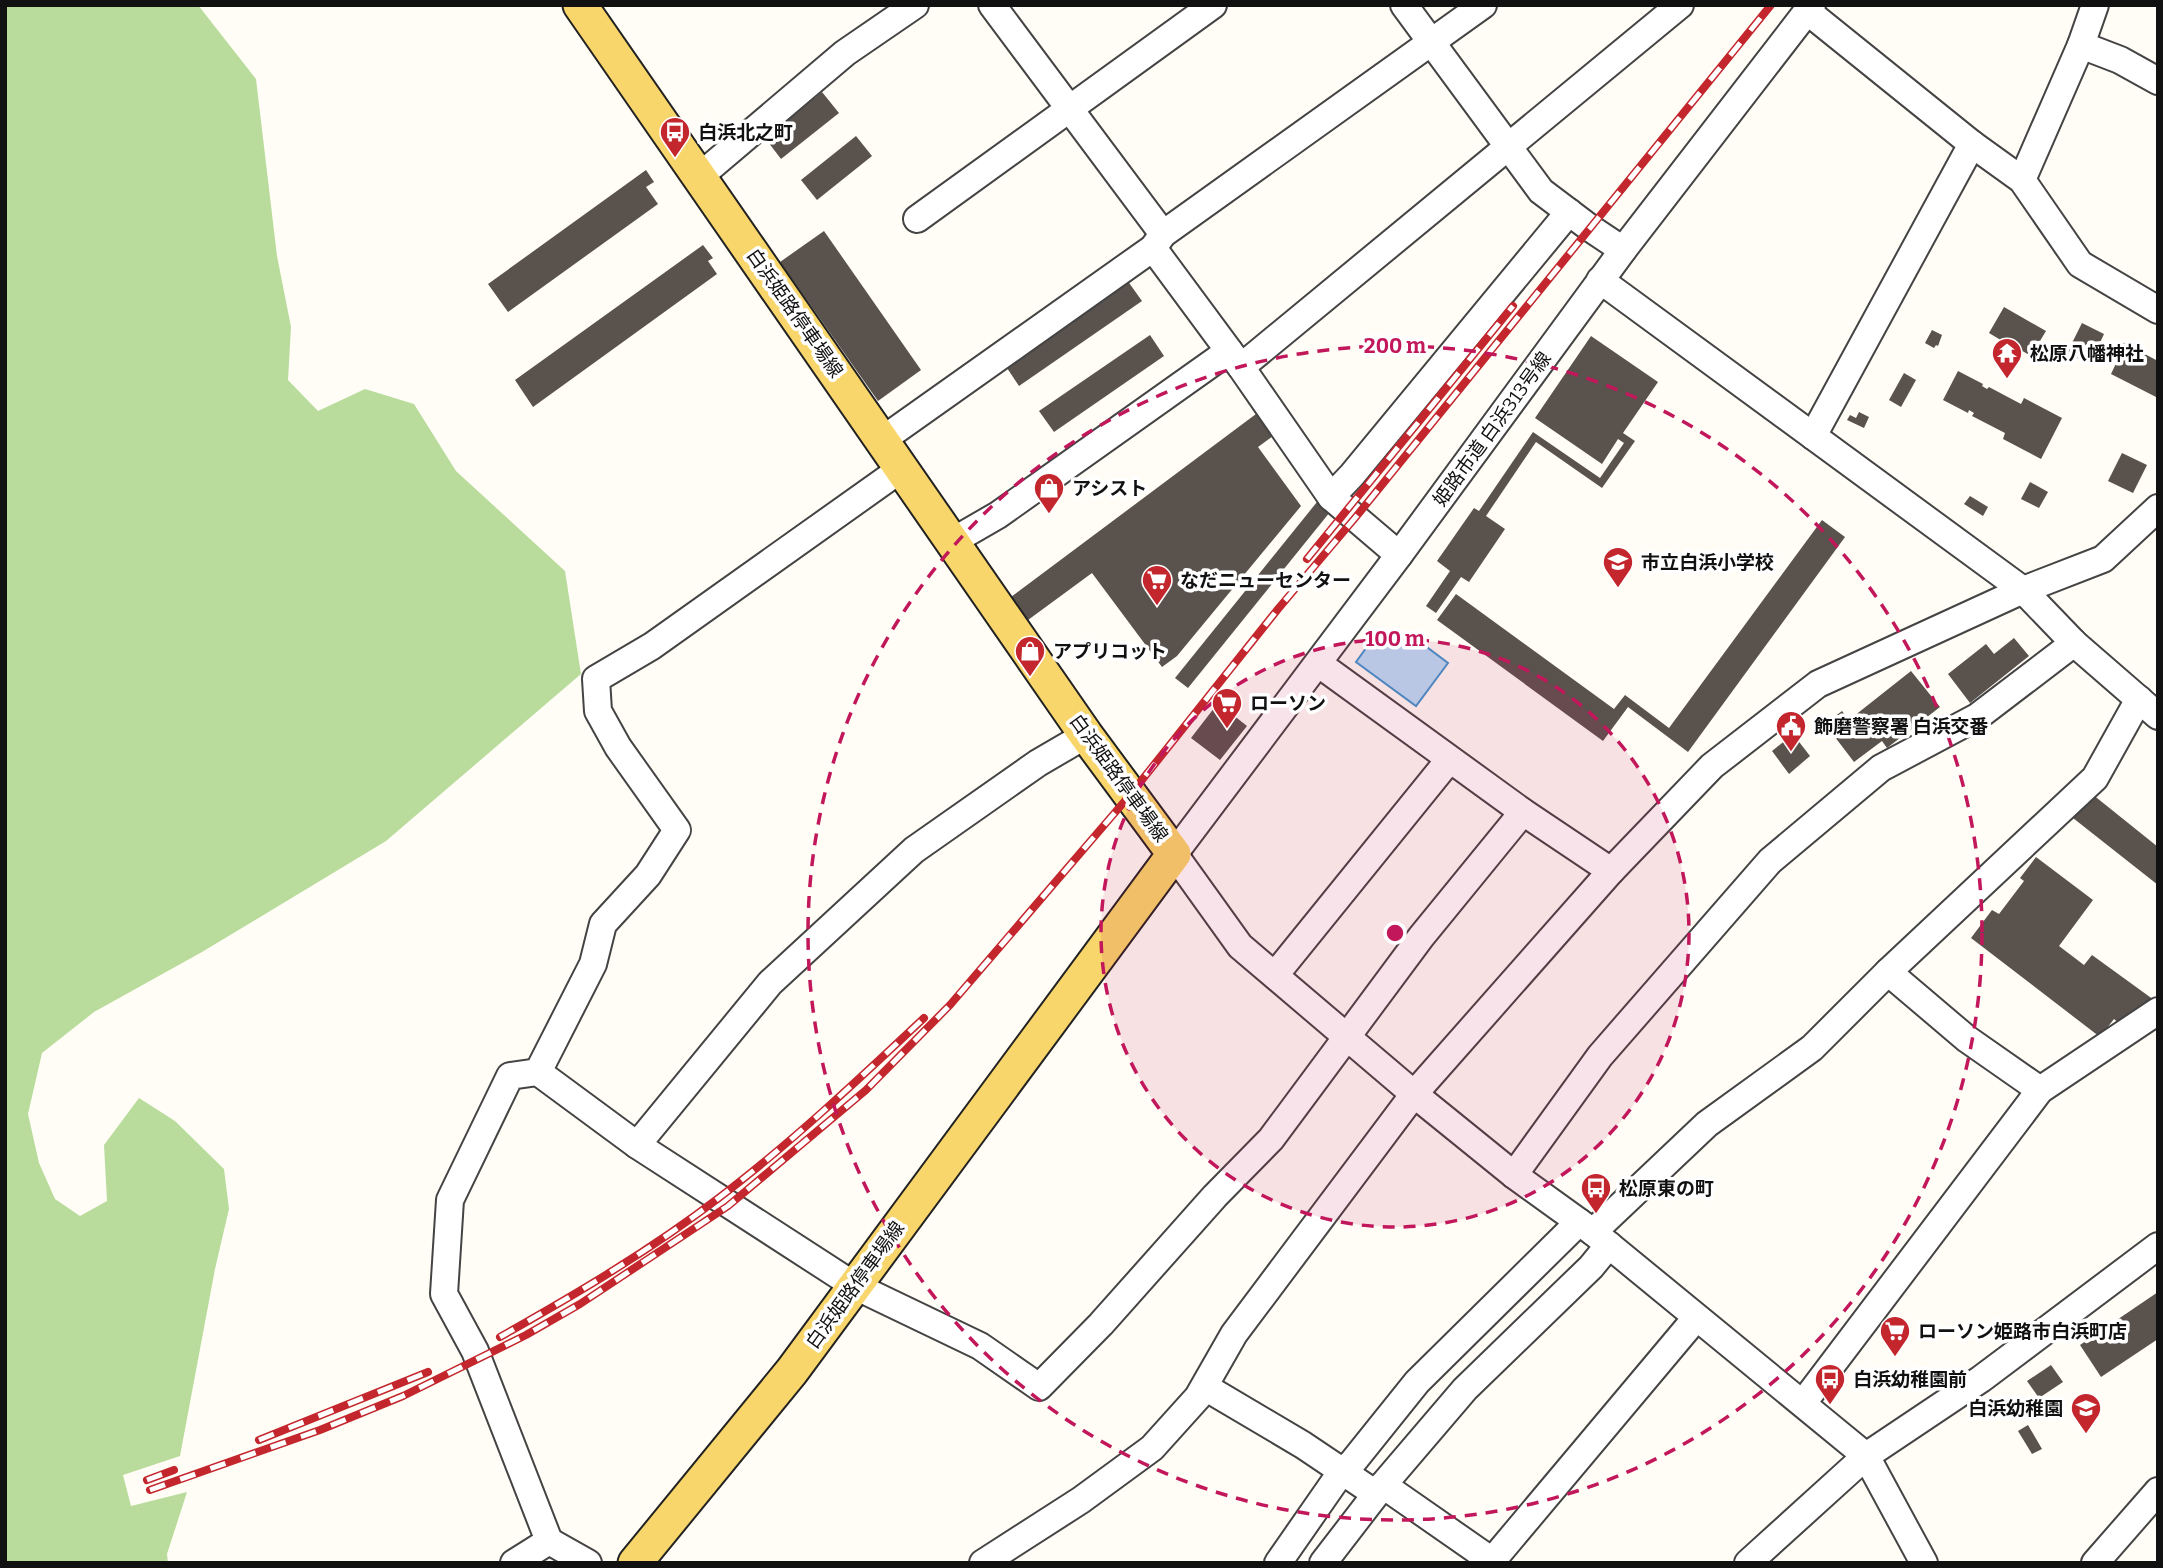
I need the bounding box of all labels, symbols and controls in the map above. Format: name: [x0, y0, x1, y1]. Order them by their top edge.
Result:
bus stop icon: 白浜北之町: [658, 115, 692, 159]
place label: 白浜北之町: [698, 121, 793, 144]
street label: 白浜姫路停車場線: [742, 244, 848, 382]
text: 200 m: [1364, 333, 1426, 359]
temple icon: 松原八幡神社: [1990, 336, 2024, 380]
place label: 松原八幡神社: [2030, 342, 2144, 365]
street label: 姫路市道 白浜313号線: [1428, 347, 1556, 511]
shop icon: アシスト: [1032, 471, 1066, 515]
place label: アシスト: [1072, 477, 1147, 500]
school or university icon: 市立白浜小学校: [1601, 545, 1635, 589]
place label: 市立白浜小学校: [1641, 551, 1774, 574]
supermarket icon: なだニューセンター: [1140, 563, 1174, 607]
place label: なだニューセンター: [1180, 569, 1351, 592]
text: 100 m: [1365, 626, 1425, 652]
shop icon: アプリコット: [1013, 634, 1047, 678]
place label: アプリコット: [1053, 640, 1167, 663]
supermarket icon: ローソン: [1210, 686, 1244, 730]
place label: ローソン: [1250, 692, 1326, 715]
public building icon: 飾磨警察署 白浜交番: [1774, 709, 1808, 753]
street label: 白浜姫路停車場線: [1065, 710, 1173, 846]
place label: 飾磨警察署 白浜交番: [1814, 715, 1988, 738]
centre of rings: [1383, 921, 1407, 945]
bus stop icon: 松原東の町: [1579, 1171, 1613, 1215]
place label: 松原東の町: [1619, 1177, 1714, 1200]
street label: 白浜姫路停車場線: [801, 1217, 909, 1353]
supermarket icon: ローソン姫路市白浜町店: [1878, 1314, 1912, 1358]
place label: ローソン姫路市白浜町店: [1918, 1320, 2127, 1343]
bus stop icon: 白浜幼稚園前: [1813, 1362, 1847, 1406]
place label: 白浜幼稚園前: [1853, 1368, 1967, 1391]
school or university icon: 白浜幼稚園: [2069, 1391, 2103, 1435]
place label: 白浜幼稚園: [1968, 1397, 2063, 1420]

